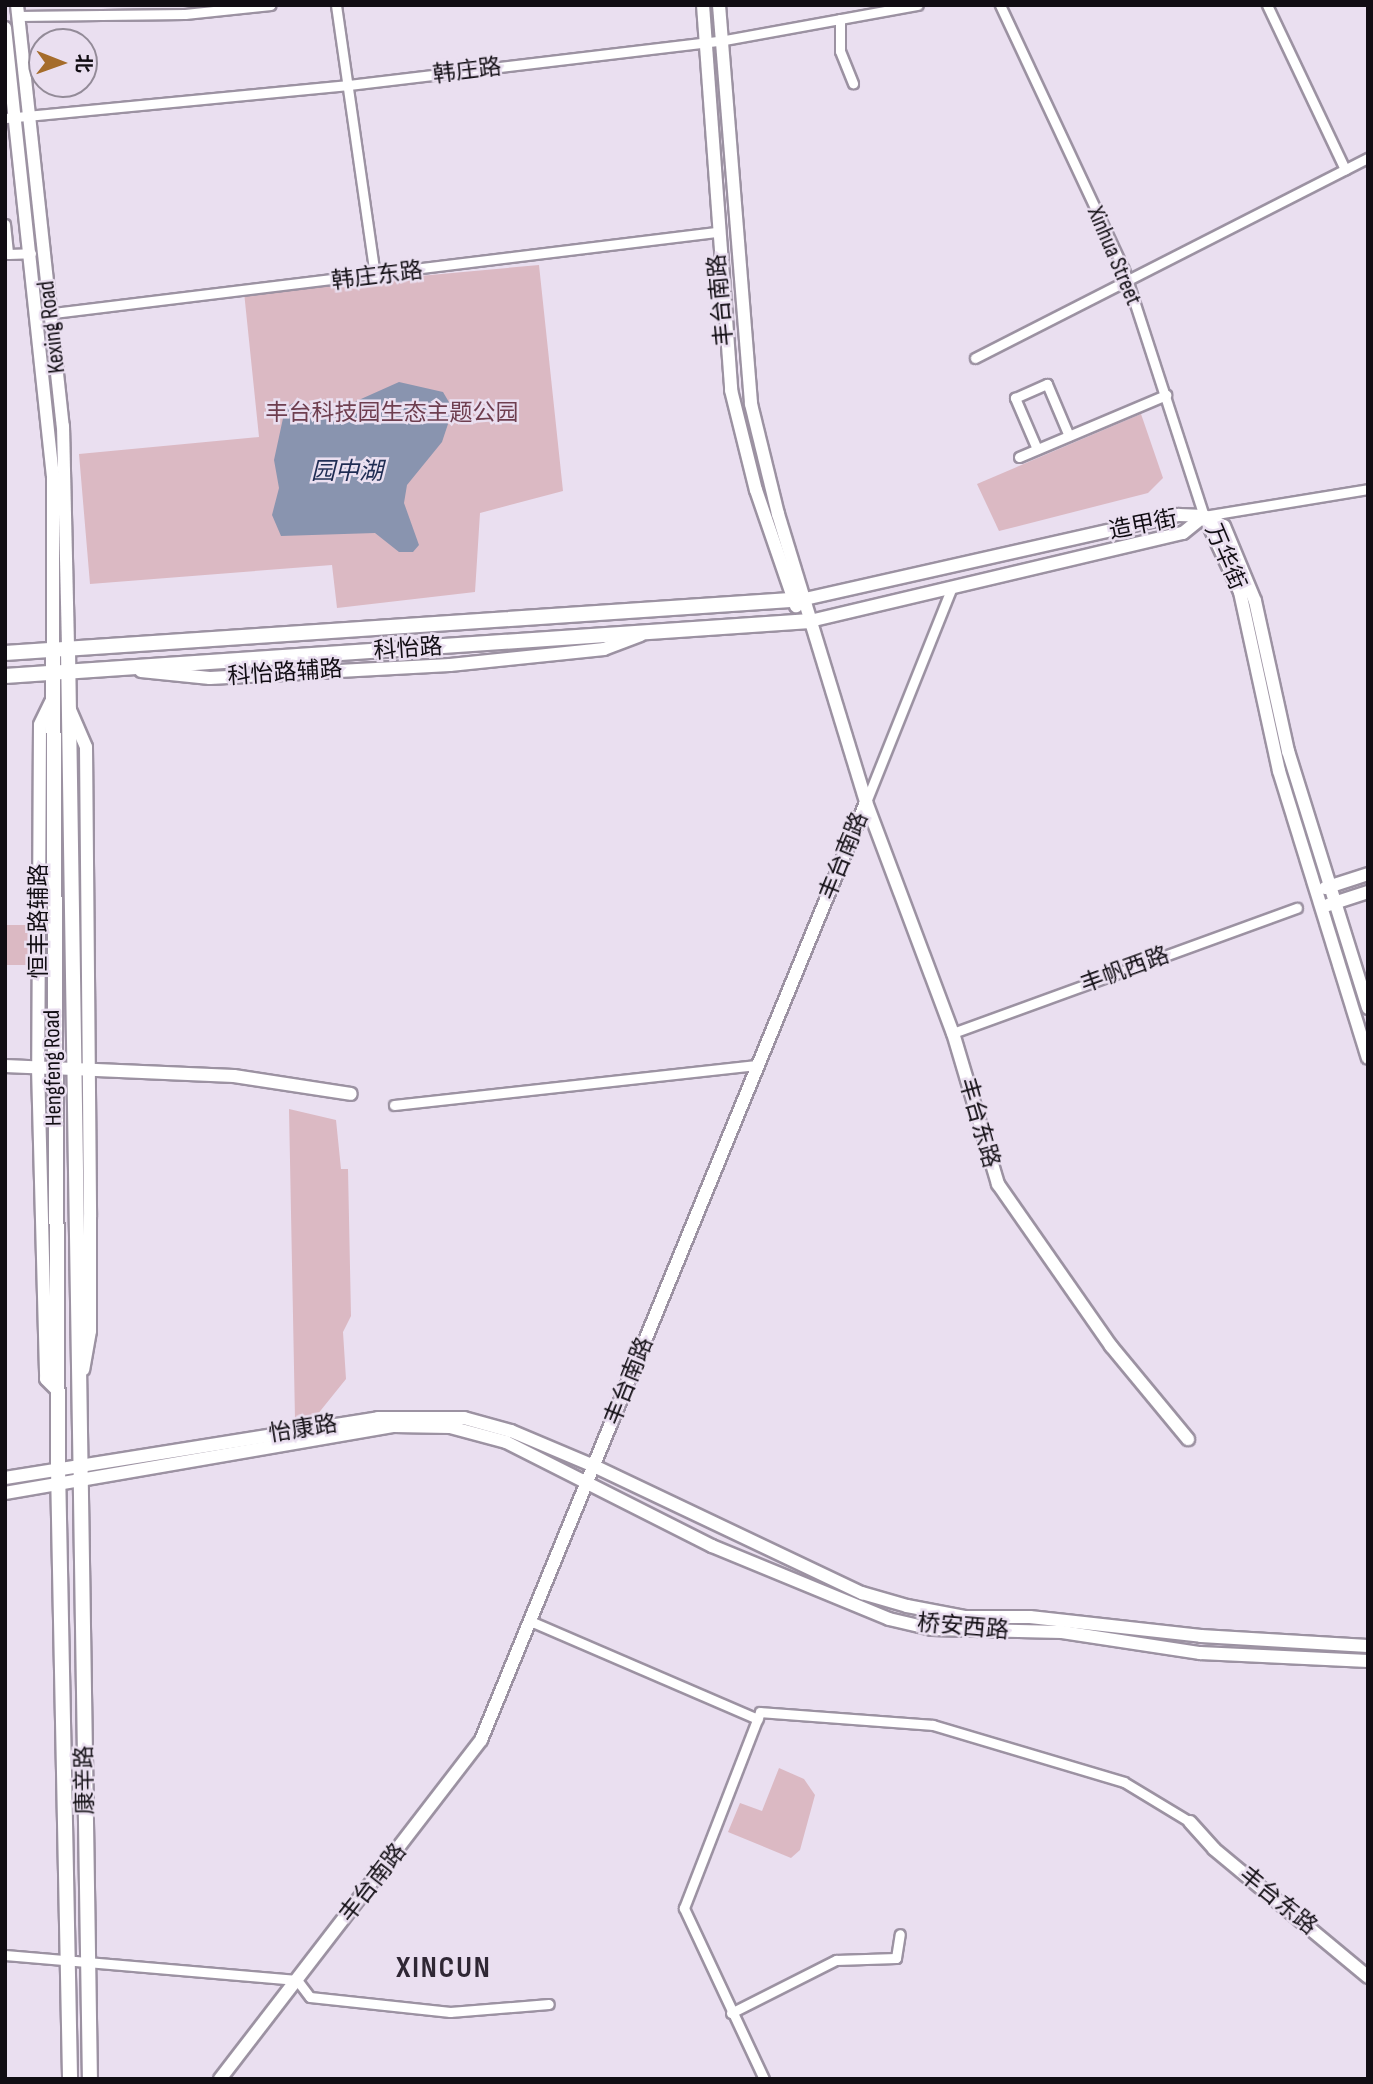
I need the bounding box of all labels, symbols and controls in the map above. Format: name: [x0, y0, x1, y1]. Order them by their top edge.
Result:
north arrow: [28, 28, 98, 98]
street label: 韩庄路: [431, 53, 503, 89]
text: 北: [71, 54, 94, 73]
street label: Xinhua Street: [1081, 203, 1147, 309]
street label: 丰台南路: [703, 253, 739, 347]
street label: 韩庄东路: [330, 257, 424, 295]
street label: Kexing Road: [33, 279, 71, 375]
park label: 丰台科技园生态主题公园: [266, 399, 518, 427]
water label: 园中湖: [311, 458, 383, 486]
street label: 造甲街: [1107, 505, 1179, 545]
street label: 万华街: [1199, 520, 1251, 594]
street label: 科怡路: [373, 633, 443, 665]
street label: 科怡路辅路: [227, 655, 343, 691]
street label: 丰台南路: [814, 808, 874, 904]
street label: 恒丰路辅路: [25, 864, 53, 978]
street label: 丰帆西路: [1077, 941, 1173, 999]
street label: Hengfeng Road: [38, 1010, 68, 1126]
street label: 丰台东路: [953, 1075, 1005, 1171]
street label: 丰台南路: [599, 1333, 659, 1429]
street label: 怡康路: [267, 1410, 339, 1448]
street label: 桥安西路: [916, 1609, 1010, 1645]
street label: 康辛路: [71, 1745, 99, 1815]
street label: 丰台南路: [334, 1838, 412, 1928]
street label: 丰台东路: [1234, 1861, 1322, 1941]
district label: XINCUN: [397, 1950, 491, 1986]

